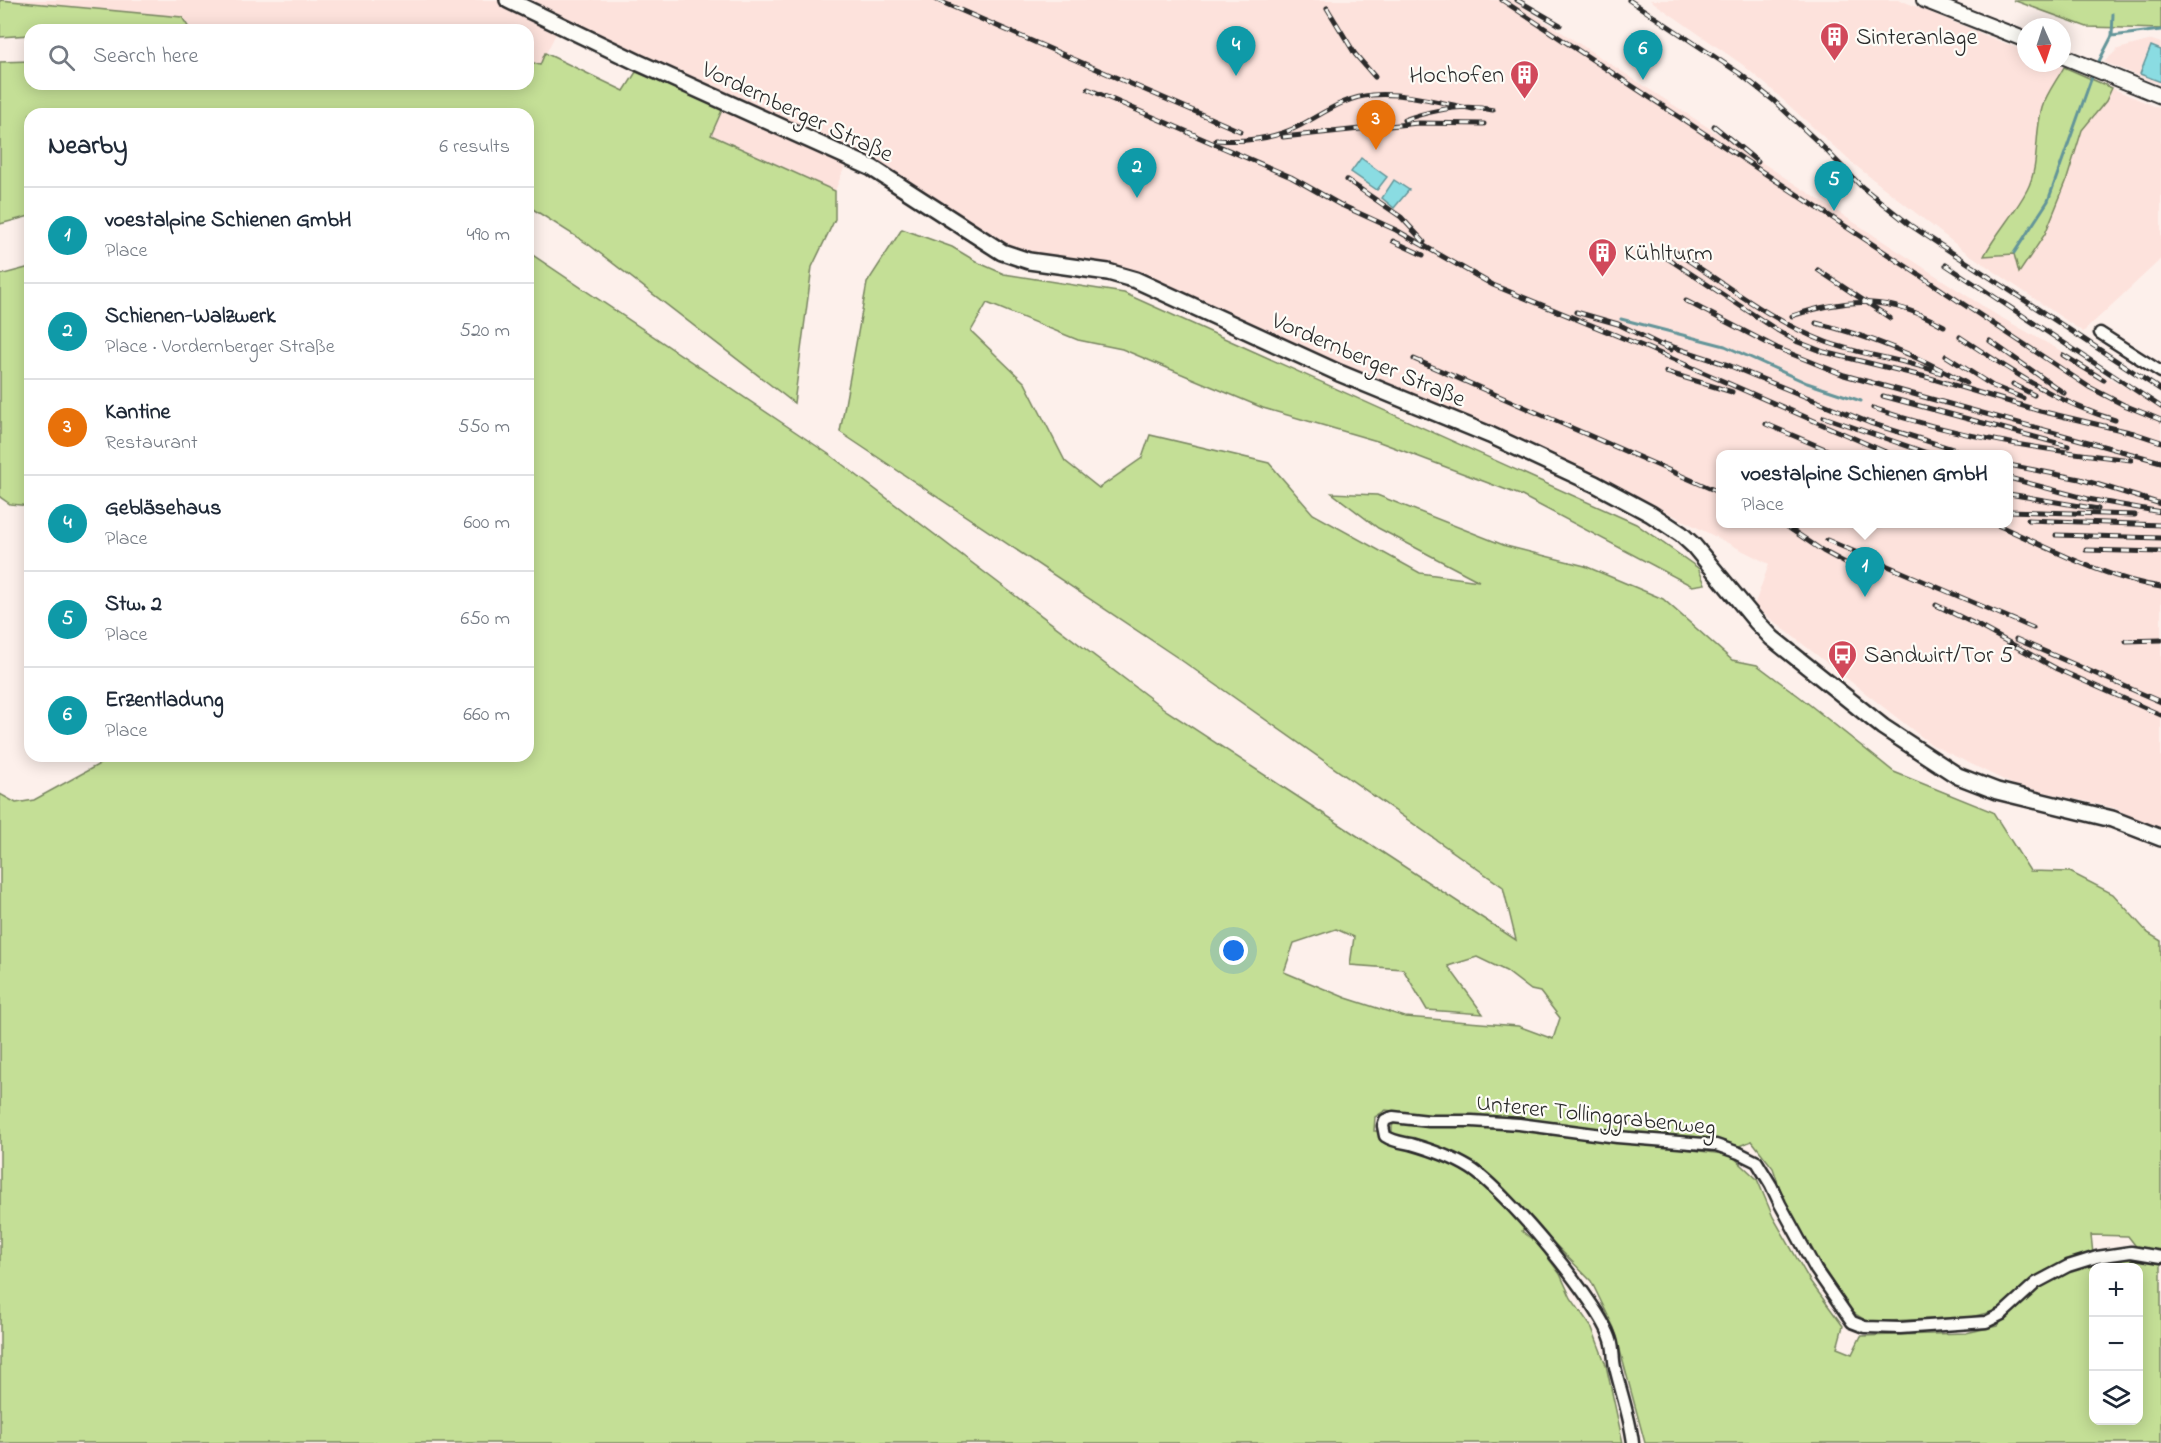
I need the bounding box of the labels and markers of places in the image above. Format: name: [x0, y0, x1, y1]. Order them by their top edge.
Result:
building icon: Sinteranlage: [1819, 20, 1851, 62]
place label: Sinteranlage: [1856, 21, 1977, 56]
pin: 4: [1216, 26, 1256, 76]
pin: 6: [1624, 31, 1662, 80]
building icon: Hochofen: [1509, 58, 1541, 100]
place label: Hochofen: [1409, 59, 1504, 94]
pin: 3: [1356, 100, 1396, 150]
pin: 2: [1118, 148, 1156, 198]
pin: 5: [1814, 162, 1854, 211]
building icon: Kühlturm: [1587, 236, 1619, 278]
place label: Kühlturm: [1624, 237, 1713, 272]
pin: 1: [1846, 548, 1884, 597]
bus stop icon: Sandwirt/Tor 5: [1827, 638, 1859, 680]
place label: Sandwirt/Tor 5: [1864, 639, 2013, 674]

